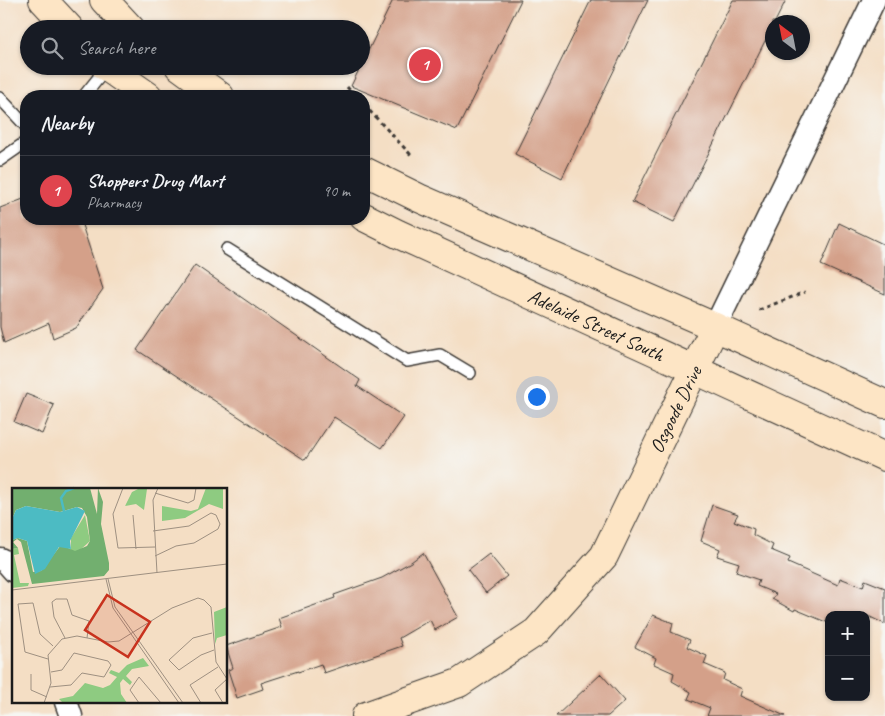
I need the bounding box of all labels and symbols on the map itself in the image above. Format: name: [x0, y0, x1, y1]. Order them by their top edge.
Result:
north arrow: [765, 15, 810, 60]
pin: 1: [409, 46, 441, 84]
street label: Adelaide Street South: [524, 283, 669, 368]
street label: Osgoode Drive: [644, 361, 708, 457]
your location: [524, 384, 550, 410]
inset map: [12, 488, 228, 704]

